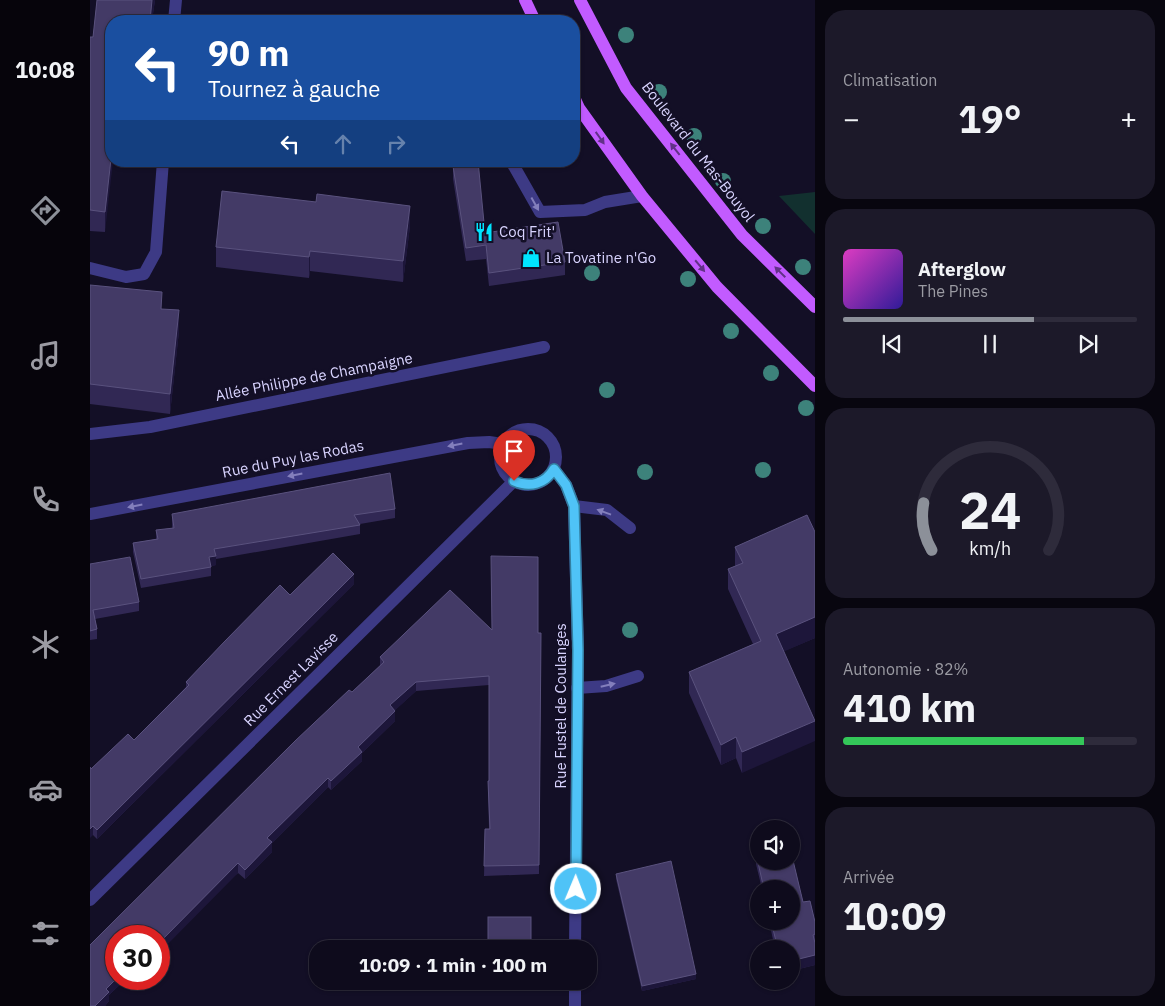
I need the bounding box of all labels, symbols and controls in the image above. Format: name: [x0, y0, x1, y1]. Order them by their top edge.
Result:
text: 90 m: [208, 30, 290, 76]
icon: left: [125, 35, 190, 100]
text: 10:08: [15, 55, 75, 84]
text: Climatisation: [843, 70, 937, 90]
text: Tournez à gauche: [208, 74, 380, 103]
street label: Boulevard du Mas-Bouyol: [638, 78, 759, 226]
text: 19°: [958, 94, 1022, 143]
text: −: [843, 100, 860, 137]
text: +: [1120, 100, 1137, 137]
icon: left: [276, 130, 304, 158]
icon: ahead: [329, 130, 357, 158]
icon: right: [382, 130, 410, 158]
one-way arrow: [595, 131, 605, 145]
one-way arrow: [669, 143, 680, 156]
icon: directions: [28, 193, 63, 228]
one-way arrow: [531, 196, 539, 211]
restaurant icon: Coq Frit': [473, 221, 495, 243]
place label: Coq Frit': [499, 222, 555, 241]
shop icon: La Tovatine n'Go: [520, 247, 542, 269]
place label: La Tovatine n'Go: [546, 248, 656, 267]
text: Afterglow: [918, 257, 1006, 281]
one-way arrow: [694, 260, 705, 273]
one-way arrow: [775, 267, 787, 279]
text: The Pines: [918, 281, 988, 301]
icon: previous: [878, 330, 906, 358]
icon: pause: [976, 330, 1004, 358]
icon: next: [1074, 330, 1102, 358]
icon: music: [28, 338, 63, 373]
street label: Allée Philippe de Champaigne: [214, 348, 414, 405]
pin: [493, 430, 535, 481]
street label: Rue du Puy las Rodas: [220, 435, 365, 482]
icon: arrive: [500, 437, 528, 465]
one-way arrow: [447, 441, 462, 449]
one-way arrow: [287, 472, 303, 480]
text: 24: [959, 476, 1021, 543]
icon: phone: [28, 482, 63, 517]
one-way arrow: [127, 502, 143, 510]
one-way arrow: [596, 508, 611, 516]
text: km/h: [969, 537, 1011, 560]
street label: Rue Fustel de Coulanges: [551, 623, 570, 789]
icon: climate: [28, 627, 63, 662]
street label: Rue Ernest Lavisse: [239, 627, 342, 730]
text: Autonomie · 82%: [843, 659, 968, 679]
one-way arrow: [600, 680, 616, 688]
text: 410 km: [843, 683, 976, 732]
icon: car: [28, 772, 63, 807]
map controls: [750, 820, 800, 990]
button: sound: [750, 820, 800, 870]
position arrow: [549, 862, 601, 914]
text: Arrivée: [843, 867, 894, 887]
button: +: [750, 880, 800, 930]
text: 10:09: [843, 891, 947, 940]
icon: filters: [28, 916, 63, 951]
speed limit sign: 30: [105, 925, 170, 990]
button: −: [750, 940, 800, 990]
text: 10:09 · 1 min · 100 m: [359, 953, 547, 977]

